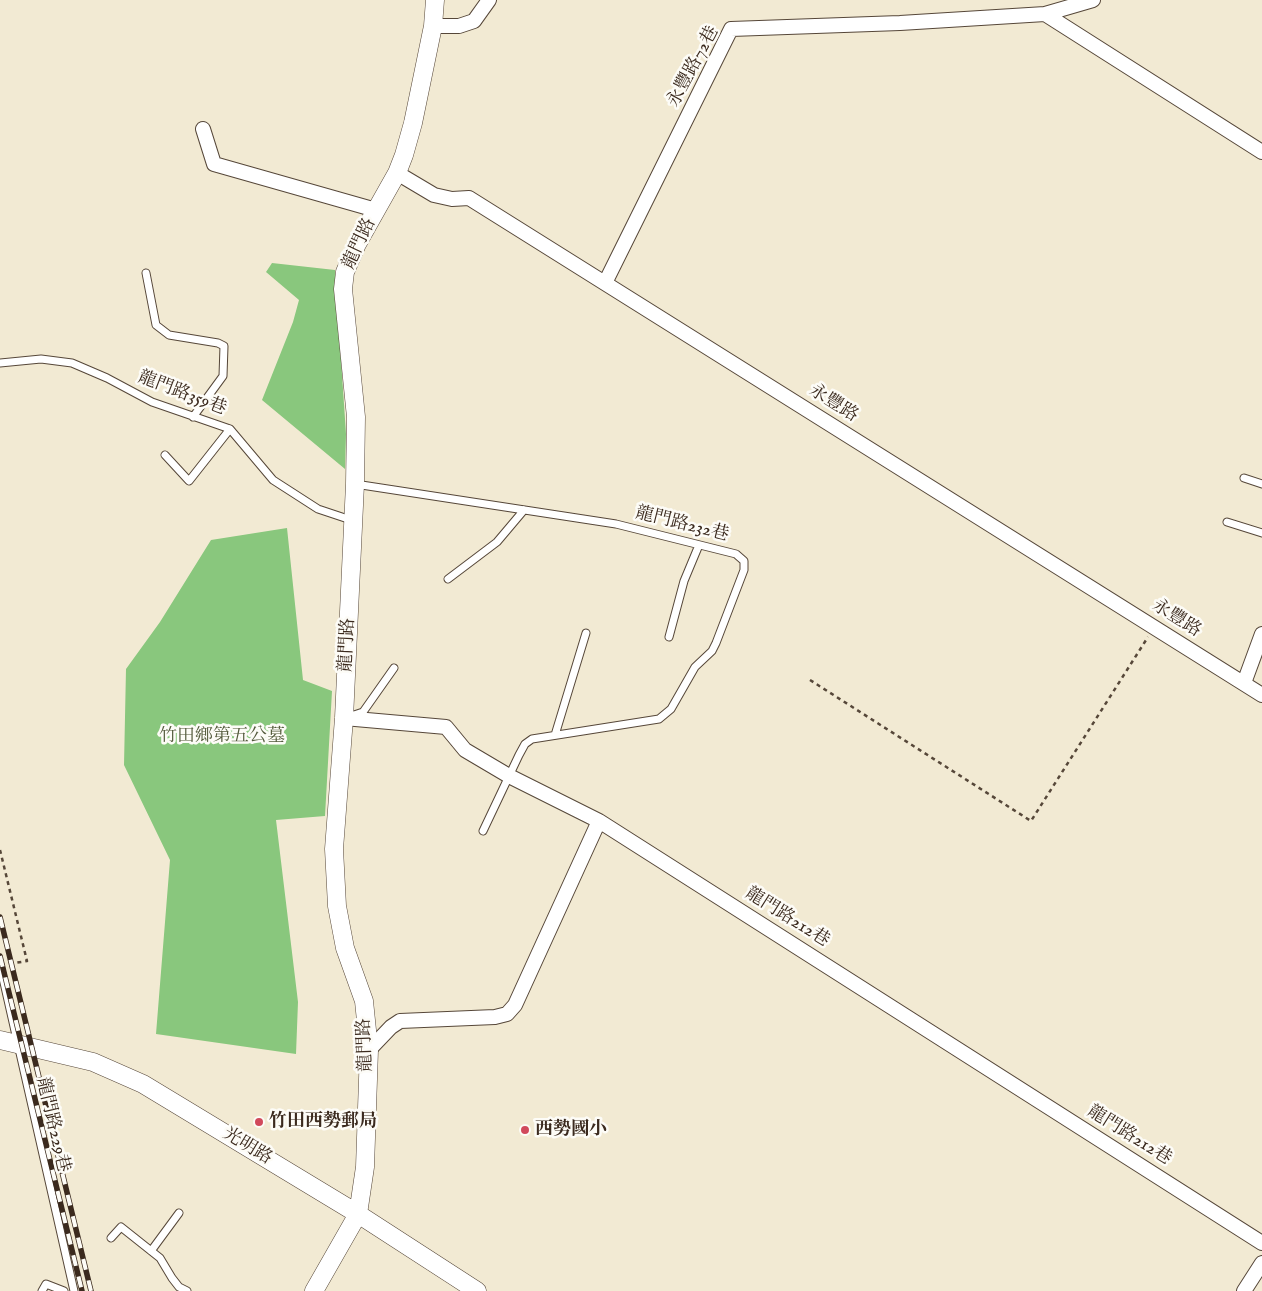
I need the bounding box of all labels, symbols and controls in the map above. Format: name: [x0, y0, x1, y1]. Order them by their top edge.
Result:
street label: 永豐路72巷: [664, 23, 724, 111]
street label: 龍門路: [339, 215, 381, 273]
street label: 龍門路359巷: [135, 367, 229, 421]
street label: 永豐路: [804, 381, 862, 427]
street label: 龍門路232巷: [633, 503, 731, 547]
street label: 永豐路: [1147, 596, 1205, 642]
street label: 龍門路: [336, 617, 360, 673]
park label: 竹田鄉第五公墓: [159, 726, 285, 748]
street label: 龍門路212巷: [741, 884, 833, 952]
street label: 龍門路: [354, 1018, 378, 1072]
street label: 龍門路229巷: [31, 1075, 73, 1175]
street label: 龍門路212巷: [1083, 1102, 1175, 1170]
place label: 竹田西勢郵局: [269, 1111, 377, 1133]
marker: 竹田西勢郵局: [253, 1116, 265, 1128]
place label: 西勢國小: [535, 1119, 607, 1141]
street label: 光明路: [218, 1124, 276, 1170]
marker: 西勢國小: [519, 1124, 531, 1136]

